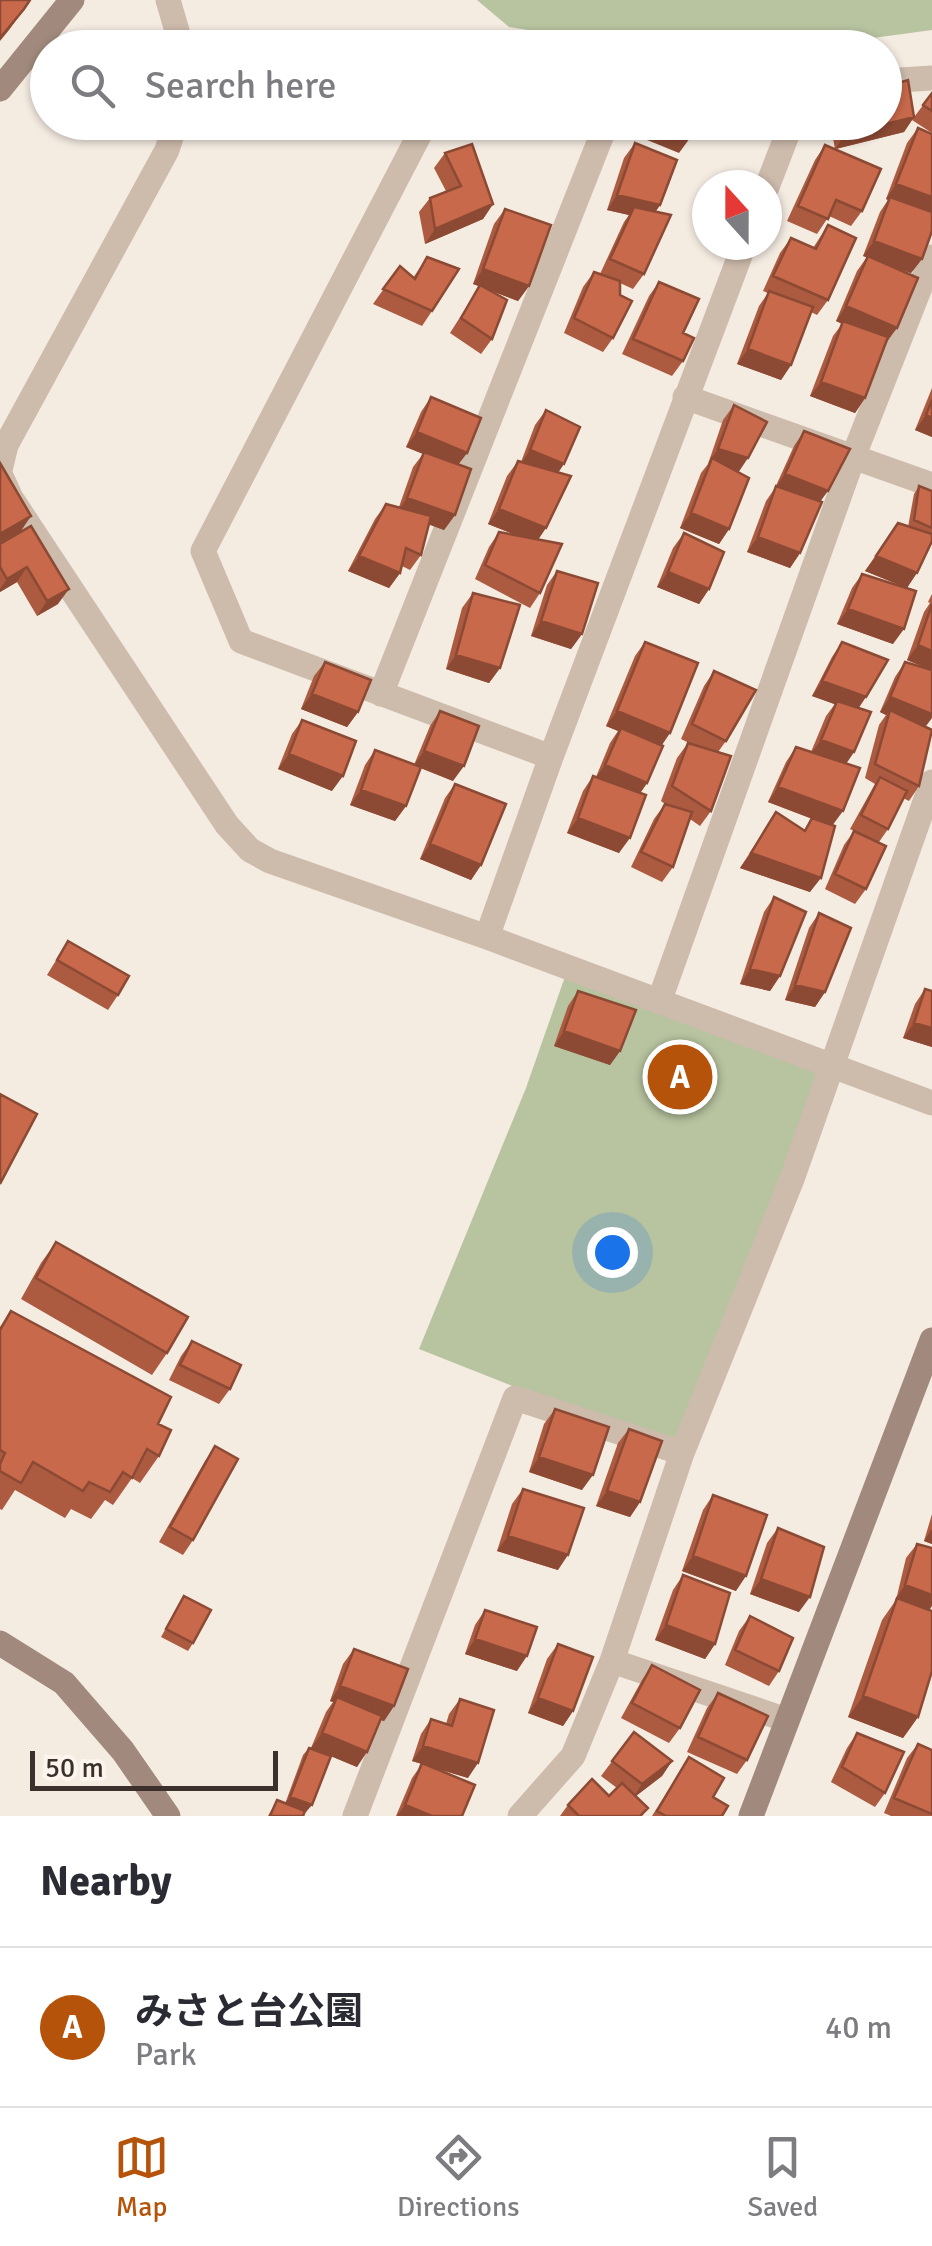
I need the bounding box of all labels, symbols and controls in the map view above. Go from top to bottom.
search box [30,30,902,140]
icon: search [65,58,120,113]
text: Search here [145,62,337,109]
north arrow [692,170,782,260]
pin: A [648,1040,712,1114]
your location [587,1227,638,1278]
scale bar [30,1746,278,1790]
text: 50 m [45,1751,104,1785]
text: Nearby [40,1856,172,1907]
text: みさと台公園 [135,1988,363,2035]
text: A [62,2008,83,2047]
text: 40 m [825,2008,892,2047]
text: Park [135,2035,197,2074]
tab: Map [114,2130,169,2224]
tab: Directions [397,2130,519,2224]
tab: Saved [747,2130,818,2224]

